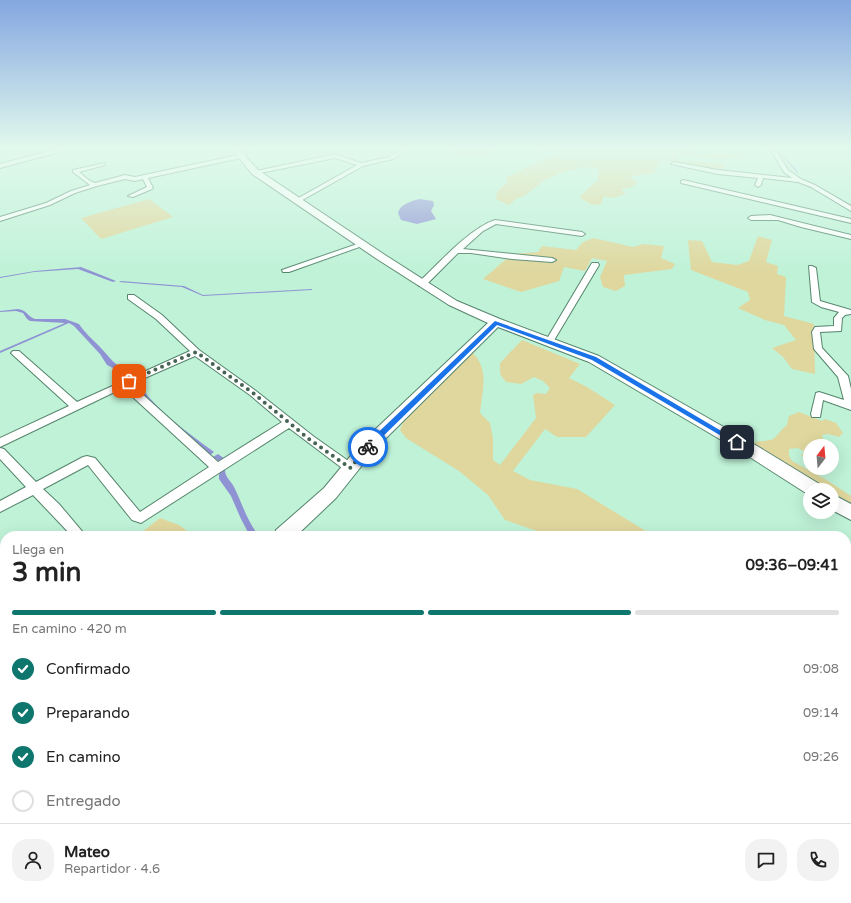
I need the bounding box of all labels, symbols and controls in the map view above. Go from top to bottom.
pin [112,364,146,398]
icon: bag [118,370,140,392]
pin [720,425,754,459]
courier [348,427,388,467]
icon: home [726,431,748,453]
icon: bike [357,436,379,458]
north arrow [803,439,839,475]
map controls [803,439,839,519]
button: layers [803,483,839,519]
text: Llega en [12,542,64,558]
text: 09:36–09:41 [746,556,839,574]
text: 3 min [12,557,81,588]
text: En camino · 420 m [12,621,127,637]
icon: check [12,658,34,680]
text: Confirmado [46,660,130,678]
text: 09:08 [803,661,839,677]
icon: check [12,702,34,724]
text: Preparando [46,704,130,722]
text: 09:14 [803,705,839,721]
icon: check [12,746,34,768]
text: En camino [46,748,121,766]
text: 09:26 [803,749,839,765]
text: Entregado [46,792,121,810]
button: person [12,839,54,881]
button: chat [745,839,787,881]
button: phone [797,839,839,881]
text: Mateo [64,843,110,861]
text: Repartidor · 4.6 [64,861,160,877]

